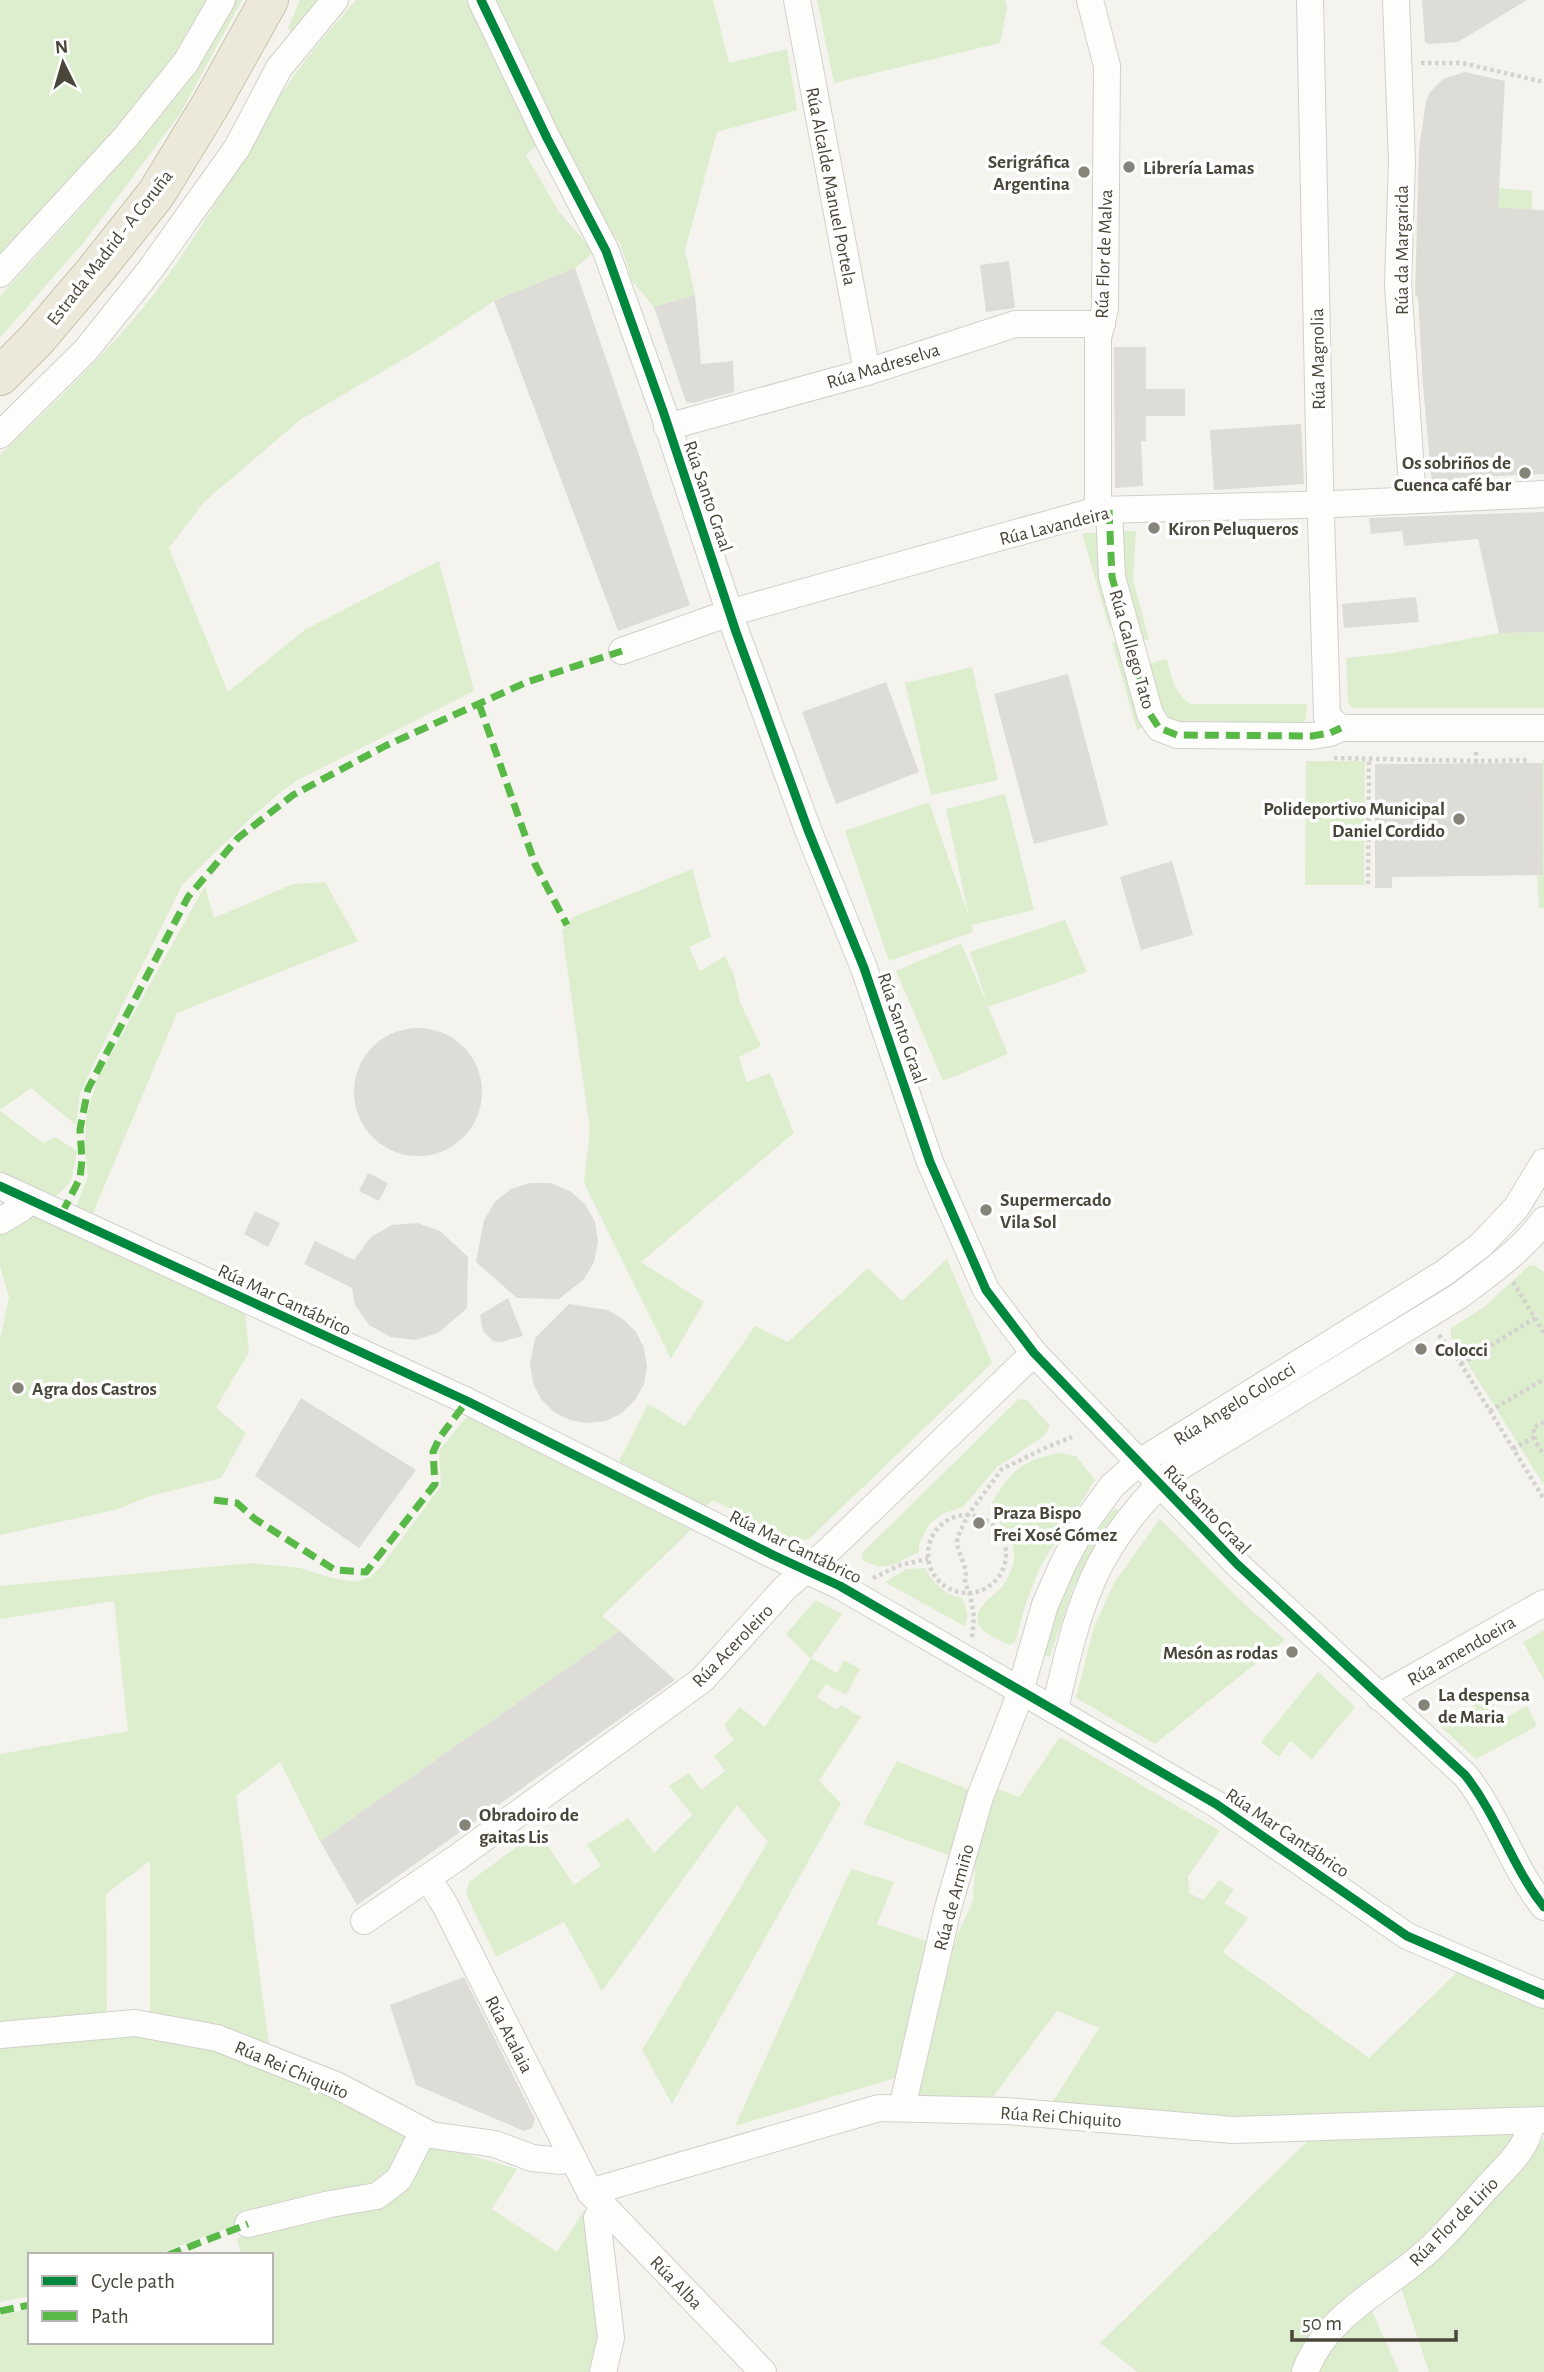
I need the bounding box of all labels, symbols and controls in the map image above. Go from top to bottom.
north arrow [28,28,98,98]
text: N [54,38,69,58]
street label: Rúa Alcalde Manuel Portela [802,86,859,287]
place label: Serigráfica Argentina [988,153,1070,194]
marker: Librería Lamas [1121,159,1137,175]
place label: Librería Lamas [1143,159,1254,178]
marker: Serigráfica Argentina [1076,164,1092,180]
street label: Estrada Madrid - A Coruña [44,166,177,329]
street label: Rúa da Margarida [1393,185,1412,315]
street label: Rúa Flor de Malva [1093,189,1116,319]
street label: Rúa Magnolia [1308,308,1329,410]
street label: Rúa Madreselva [825,340,942,393]
street label: Rúa Santo Graal [680,438,735,555]
place label: Os sobriños de Cuenca café bar [1394,454,1511,495]
marker: Os sobriños de Cuenca café bar [1517,465,1533,481]
street label: Rúa Lavandeira [998,504,1111,549]
marker: Kiron Peluqueros [1146,520,1162,536]
place label: Kiron Peluqueros [1168,520,1299,539]
street label: Rúa Gallego Tato [1105,587,1158,711]
place label: Polideportivo Municipal Daniel Cordido [1263,800,1445,841]
marker: Polideportivo Municipal Daniel Cordido [1451,811,1467,827]
street label: Rúa Santo Graal [874,970,929,1087]
place label: Supermercado Vila Sol [1000,1191,1111,1232]
marker: Supermercado Vila Sol [978,1202,994,1218]
street label: Rúa Mar Cantábrico [215,1261,354,1340]
marker: Colocci [1413,1341,1429,1357]
place label: Colocci [1435,1341,1488,1360]
street label: Rúa Angelo Colocci [1171,1359,1299,1449]
marker: Agra dos Castros [10,1380,26,1396]
place label: Agra dos Castros [32,1380,157,1399]
street label: Rúa Santo Graal [1160,1462,1254,1558]
place label: Praza Bispo Frei Xosé Gómez [993,1504,1117,1545]
street label: Rúa Mar Cantábrico [726,1507,864,1588]
marker: Praza Bispo Frei Xosé Gómez [971,1515,987,1531]
street label: Rúa Aceroleiro [689,1601,777,1691]
street label: Rúa amendoeira [1404,1613,1519,1690]
place label: Mesón as rodas [1163,1644,1278,1663]
marker: Mesón as rodas [1284,1644,1300,1660]
place label: La despensa de Maria [1438,1686,1530,1727]
marker: La despensa de Maria [1416,1697,1432,1713]
street label: Rúa Mar Cantábrico [1222,1785,1352,1882]
place label: Obradoiro de gaitas Lis [479,1806,579,1847]
marker: Obradoiro de gaitas Lis [457,1817,473,1833]
street label: Rúa de Armiño [931,1842,978,1953]
street label: Rúa Atalaia [481,1993,536,2077]
street label: Rúa Rei Chiquito [232,2038,351,2103]
street label: Rúa Rei Chiquito [1000,2104,1122,2131]
street label: Rúa Flor de Lirio [1406,2174,1502,2270]
legend [28,2253,273,2344]
street label: Rúa Alba [646,2253,706,2314]
text: Cycle path [91,2271,175,2292]
scale bar [1292,2298,1456,2342]
text: Path [91,2306,129,2327]
text: 50 m [1302,2313,1342,2334]

